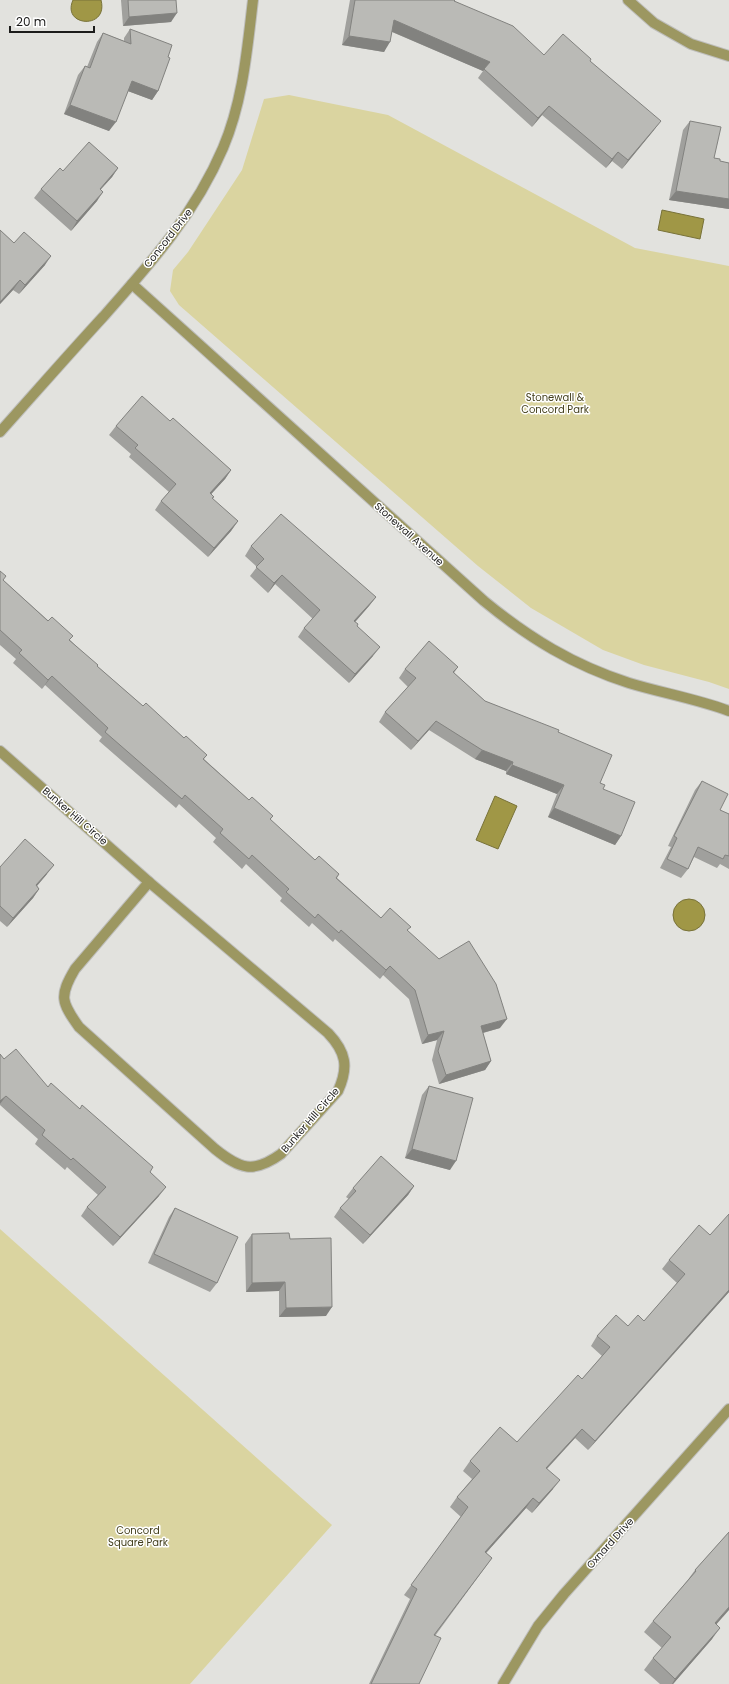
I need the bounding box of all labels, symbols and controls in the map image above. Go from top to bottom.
scale bar [10,8,94,34]
text: 20 m [16,13,46,30]
street label: Concord Drive [140,205,196,271]
park label: Stonewall & Concord Park [521,390,590,417]
street label: Stonewall Avenue [371,499,447,569]
street label: Bunker Hill Circle [39,783,111,849]
street label: Bunker Hill Circle [277,1084,343,1156]
street label: Oxnard Drive [583,1514,637,1572]
park label: Concord Square Park [108,1523,169,1550]

